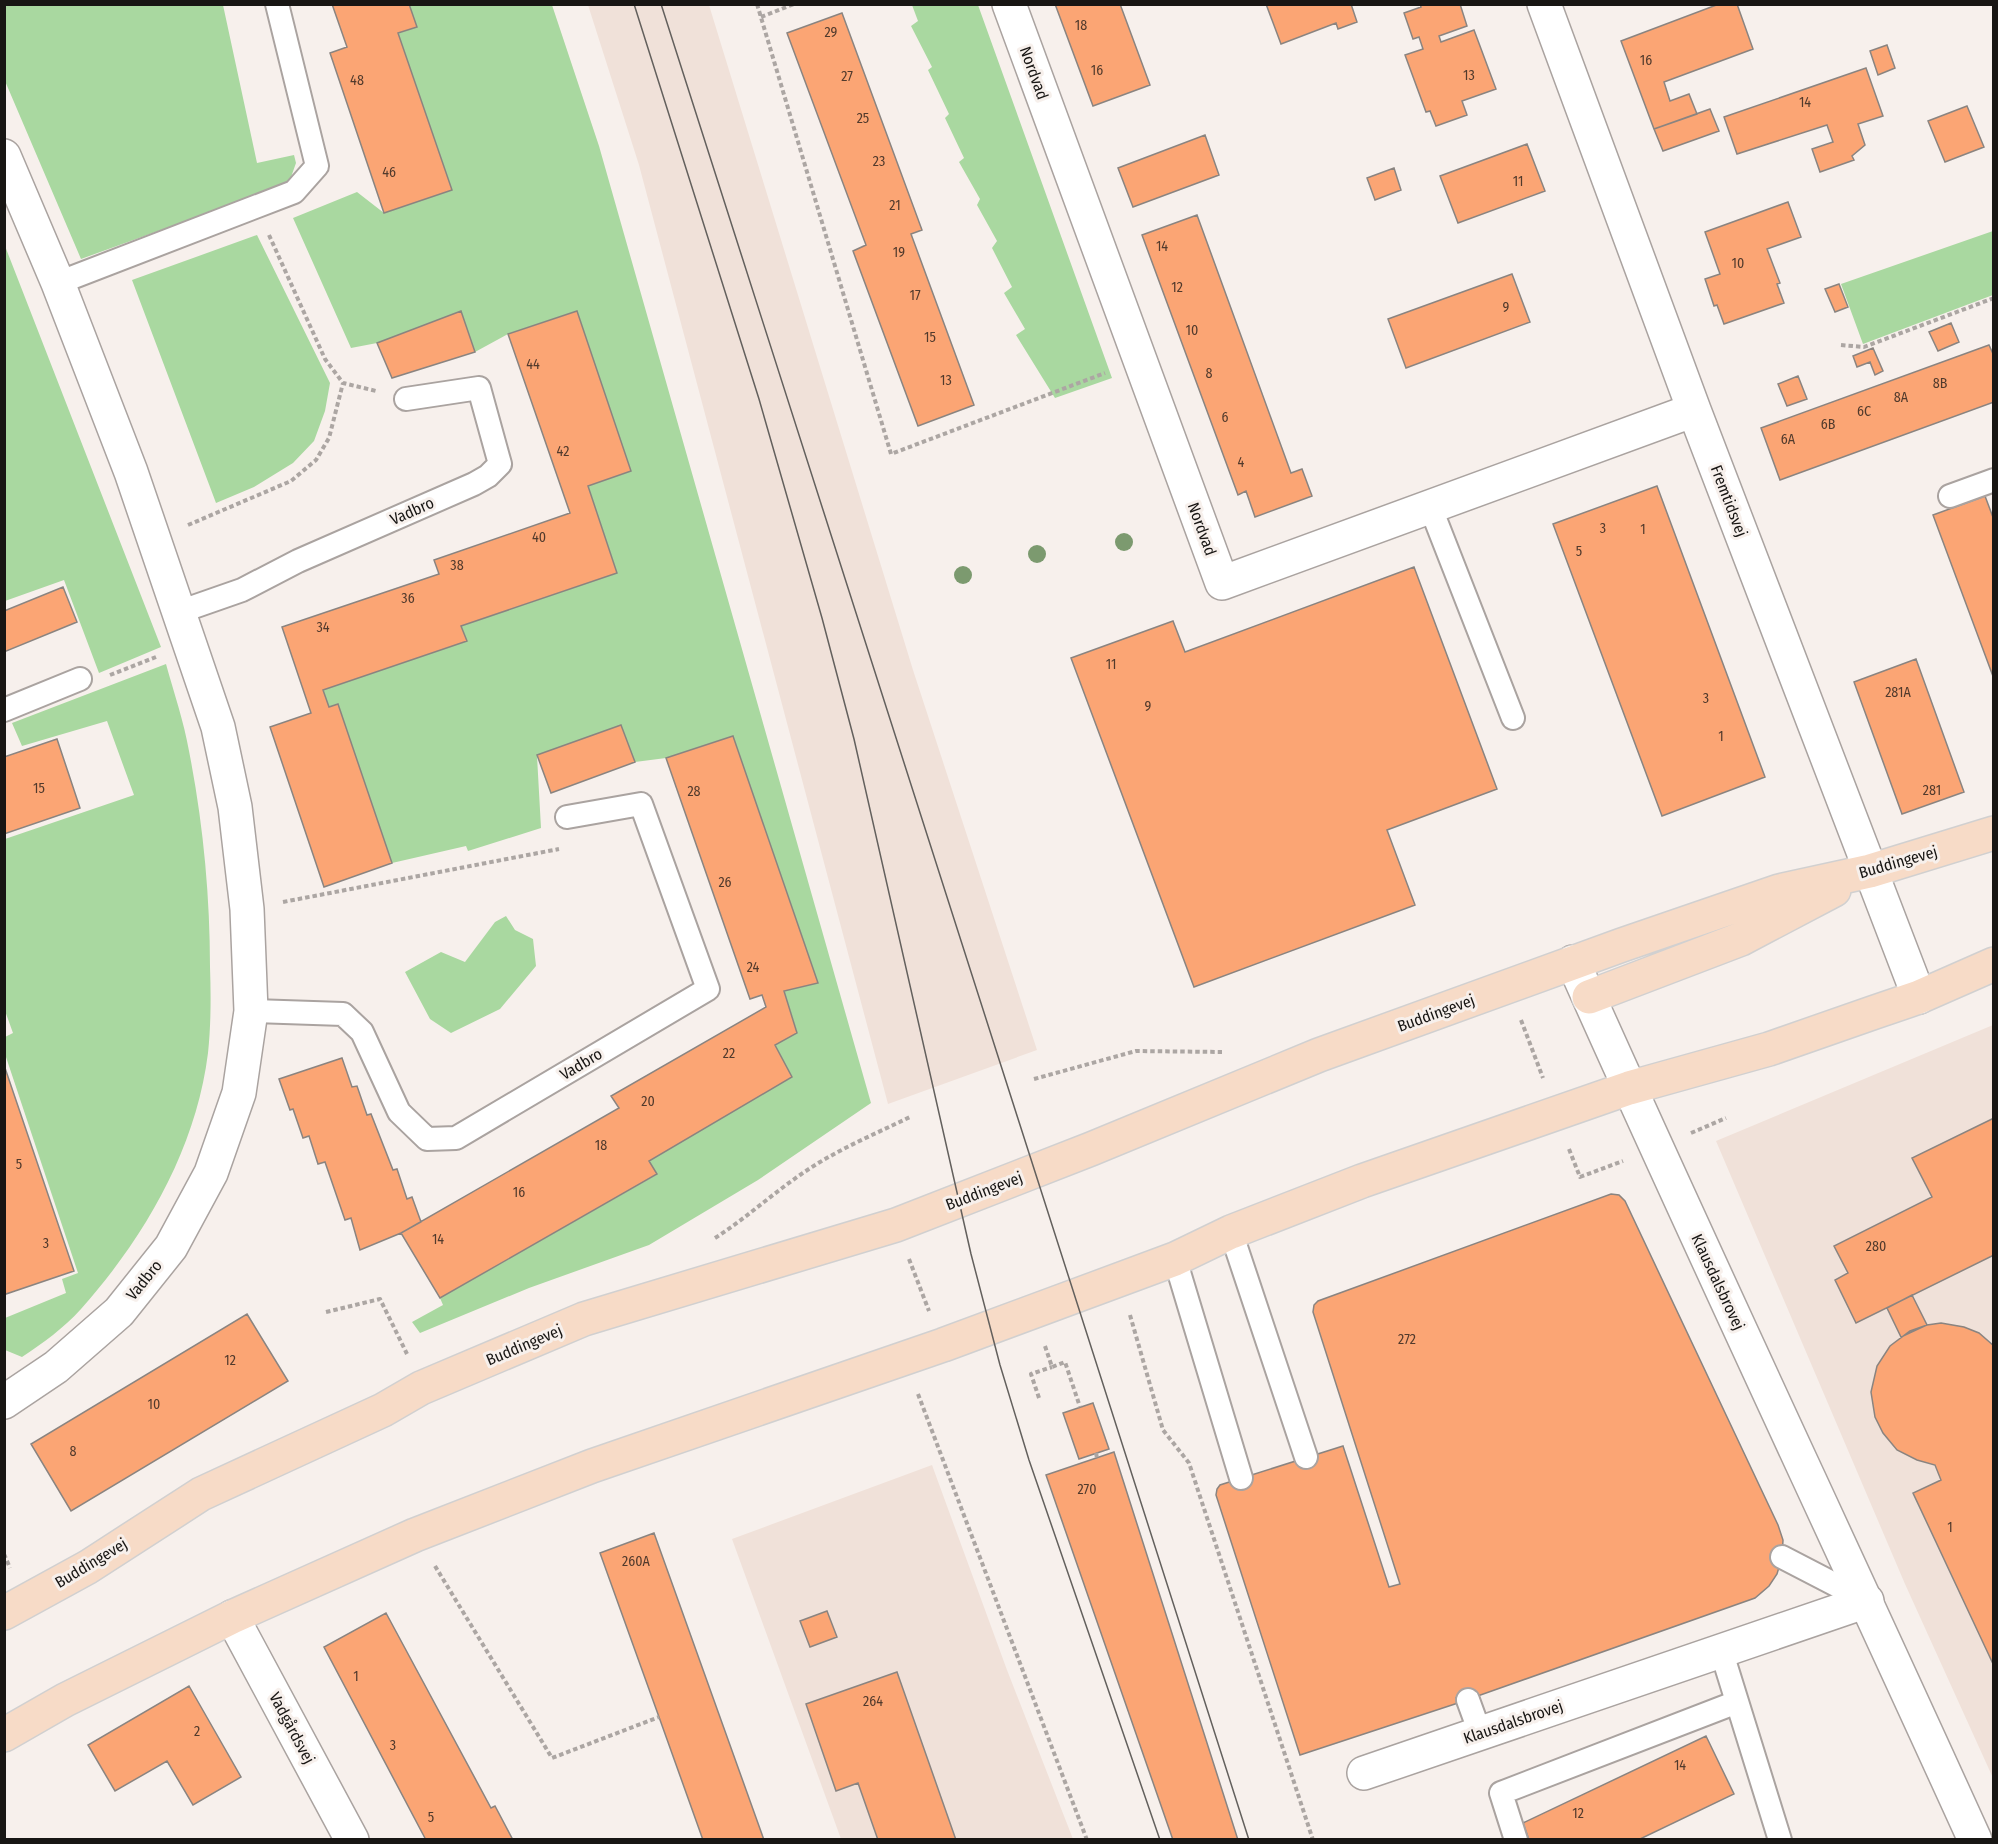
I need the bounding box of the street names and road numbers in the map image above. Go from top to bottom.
street label: Nordvad [1016,44,1052,102]
street label: Fremtidsvej [1707,462,1751,540]
street label: Vadbro [387,493,437,529]
street label: Nordvad [1184,500,1220,558]
street label: Buddingevej [1857,842,1939,882]
street label: Buddingevej [1395,990,1477,1036]
street label: Vadbro [556,1044,606,1084]
street label: Buddingevej [943,1168,1025,1214]
street label: Klausdalsbrovej [1687,1231,1749,1333]
street label: Vadbro [122,1256,166,1304]
street label: Buddingevej [483,1320,565,1370]
street label: Buddingevej [51,1534,131,1592]
street label: Vadgårdsvej [265,1689,319,1767]
street label: Klausdalsbrovej [1461,1696,1565,1748]

